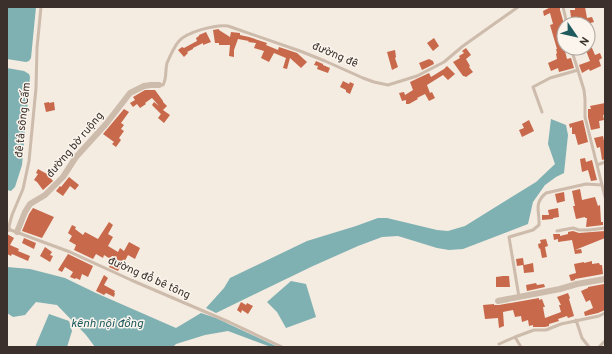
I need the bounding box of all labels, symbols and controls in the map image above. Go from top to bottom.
north arrow [556,16,596,56]
text: N [575,34,591,48]
street label: đường đê [310,39,360,71]
street label: đê tả sông Cấm [12,82,34,158]
street label: đường bờ ruộng [43,109,107,181]
street label: đường đổ bê tông [106,253,193,302]
water label: kênh nội đồng [71,316,144,332]

